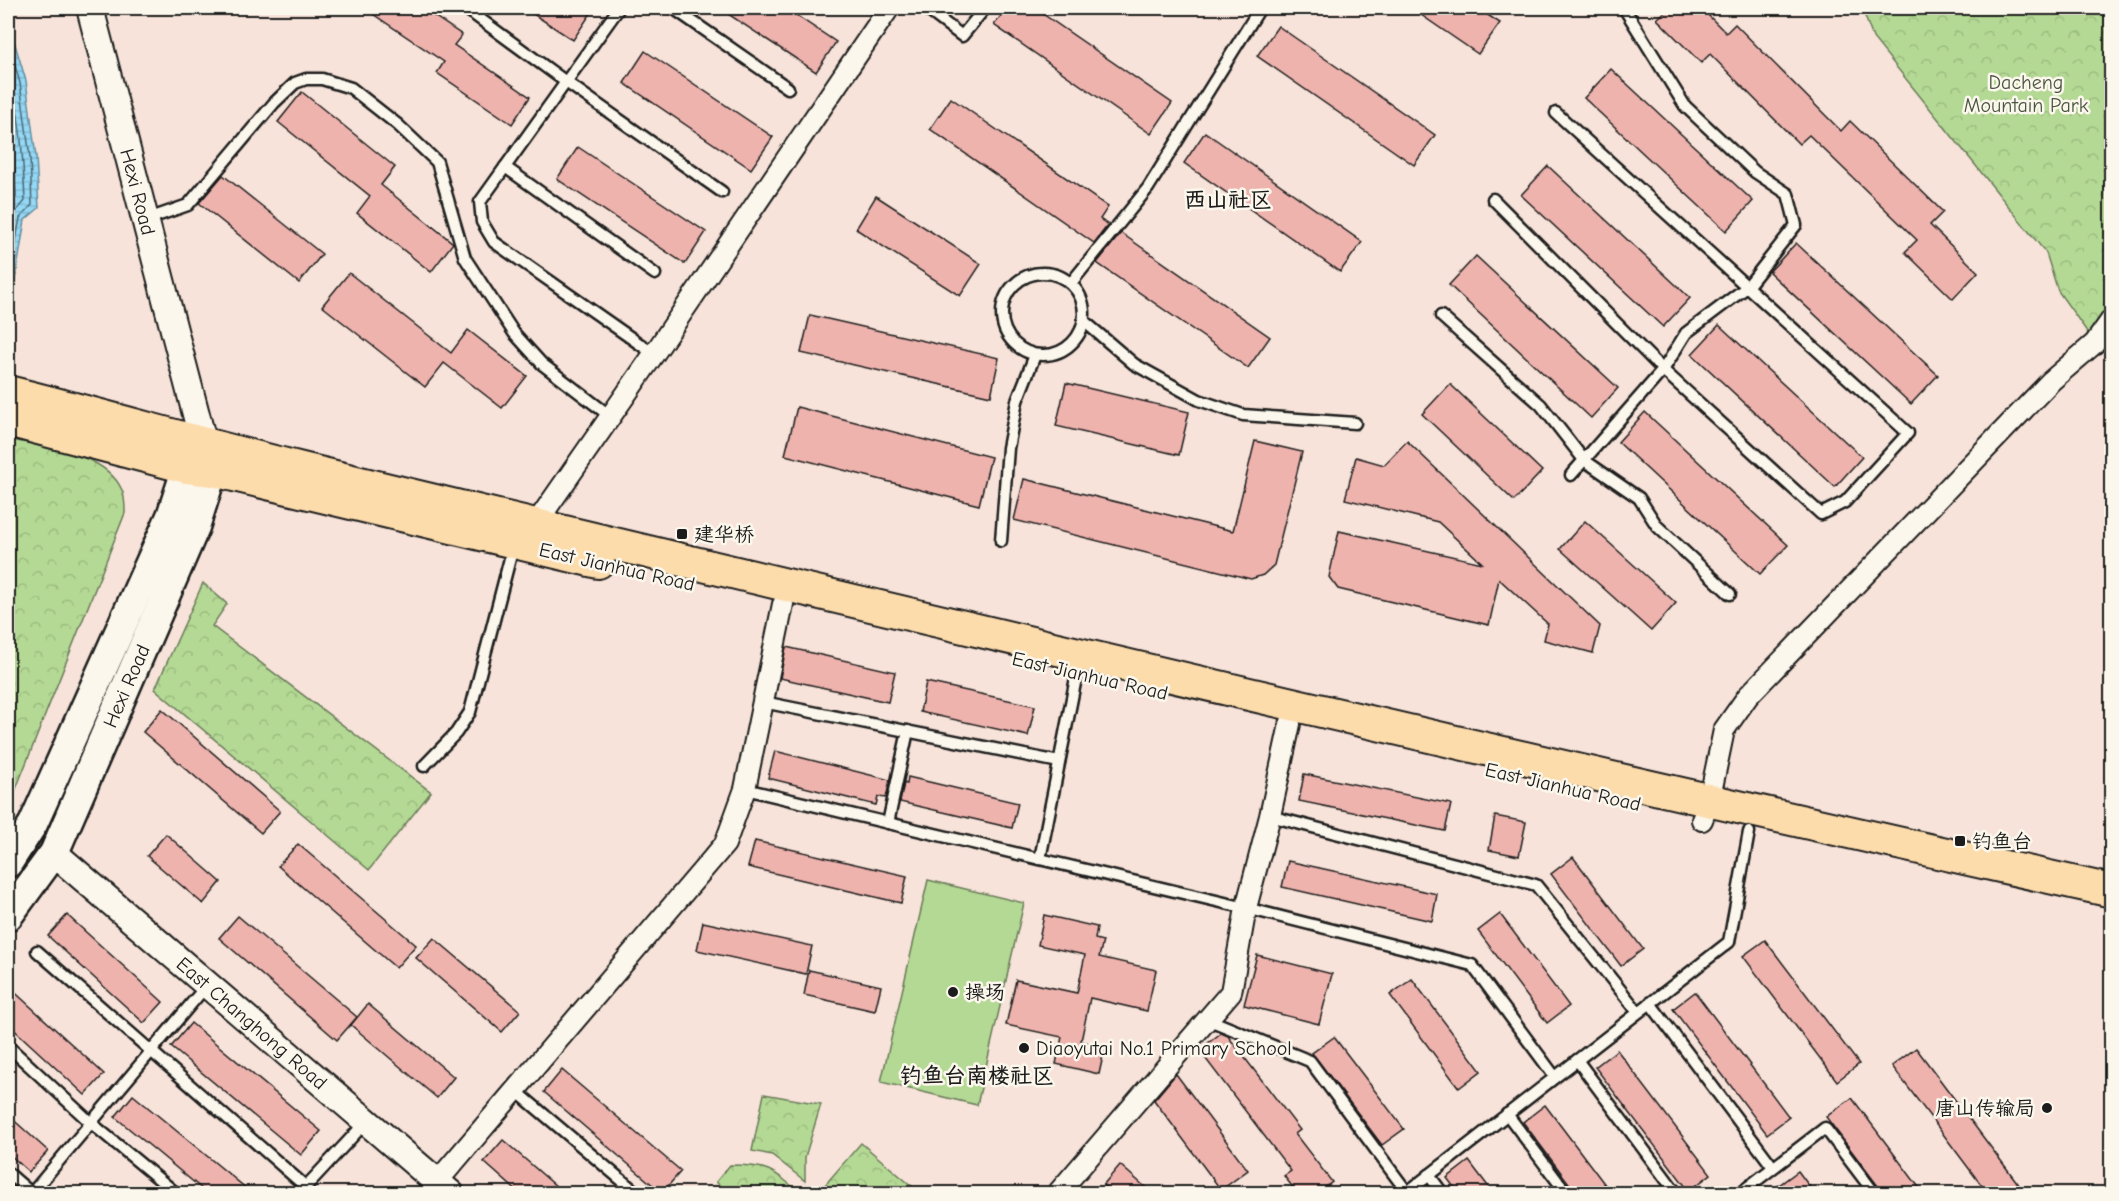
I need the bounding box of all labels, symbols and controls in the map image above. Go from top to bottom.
park label: Dacheng Mountain Park [1964,71,2089,117]
street label: Hexi Road [116,146,160,238]
district label: 西山社区 [1184,187,1272,213]
place label: 建华桥 [694,523,754,546]
marker: 建华桥 [675,527,689,541]
street label: East Jianhua Road [537,538,697,596]
street label: Hexi Road [98,641,154,731]
street label: East Jianhua Road [1010,647,1170,705]
street label: East Jianhua Road [1483,758,1643,816]
place label: 钓鱼台 [1972,830,2032,853]
marker: 钓鱼台 [1953,834,1967,848]
street label: East Changhong Road [172,952,332,1094]
place label: 操场 [965,981,1005,1004]
marker: 操场 [946,985,960,999]
place label: Diaoyutai No.1 Primary School [1036,1037,1292,1060]
marker: Diaoyutai No.1 Primary School [1017,1041,1031,1055]
district label: 钓鱼台南楼社区 [900,1063,1054,1089]
place label: 唐山传输局 [1935,1097,2035,1120]
marker: 唐山传输局 [2040,1101,2054,1115]

